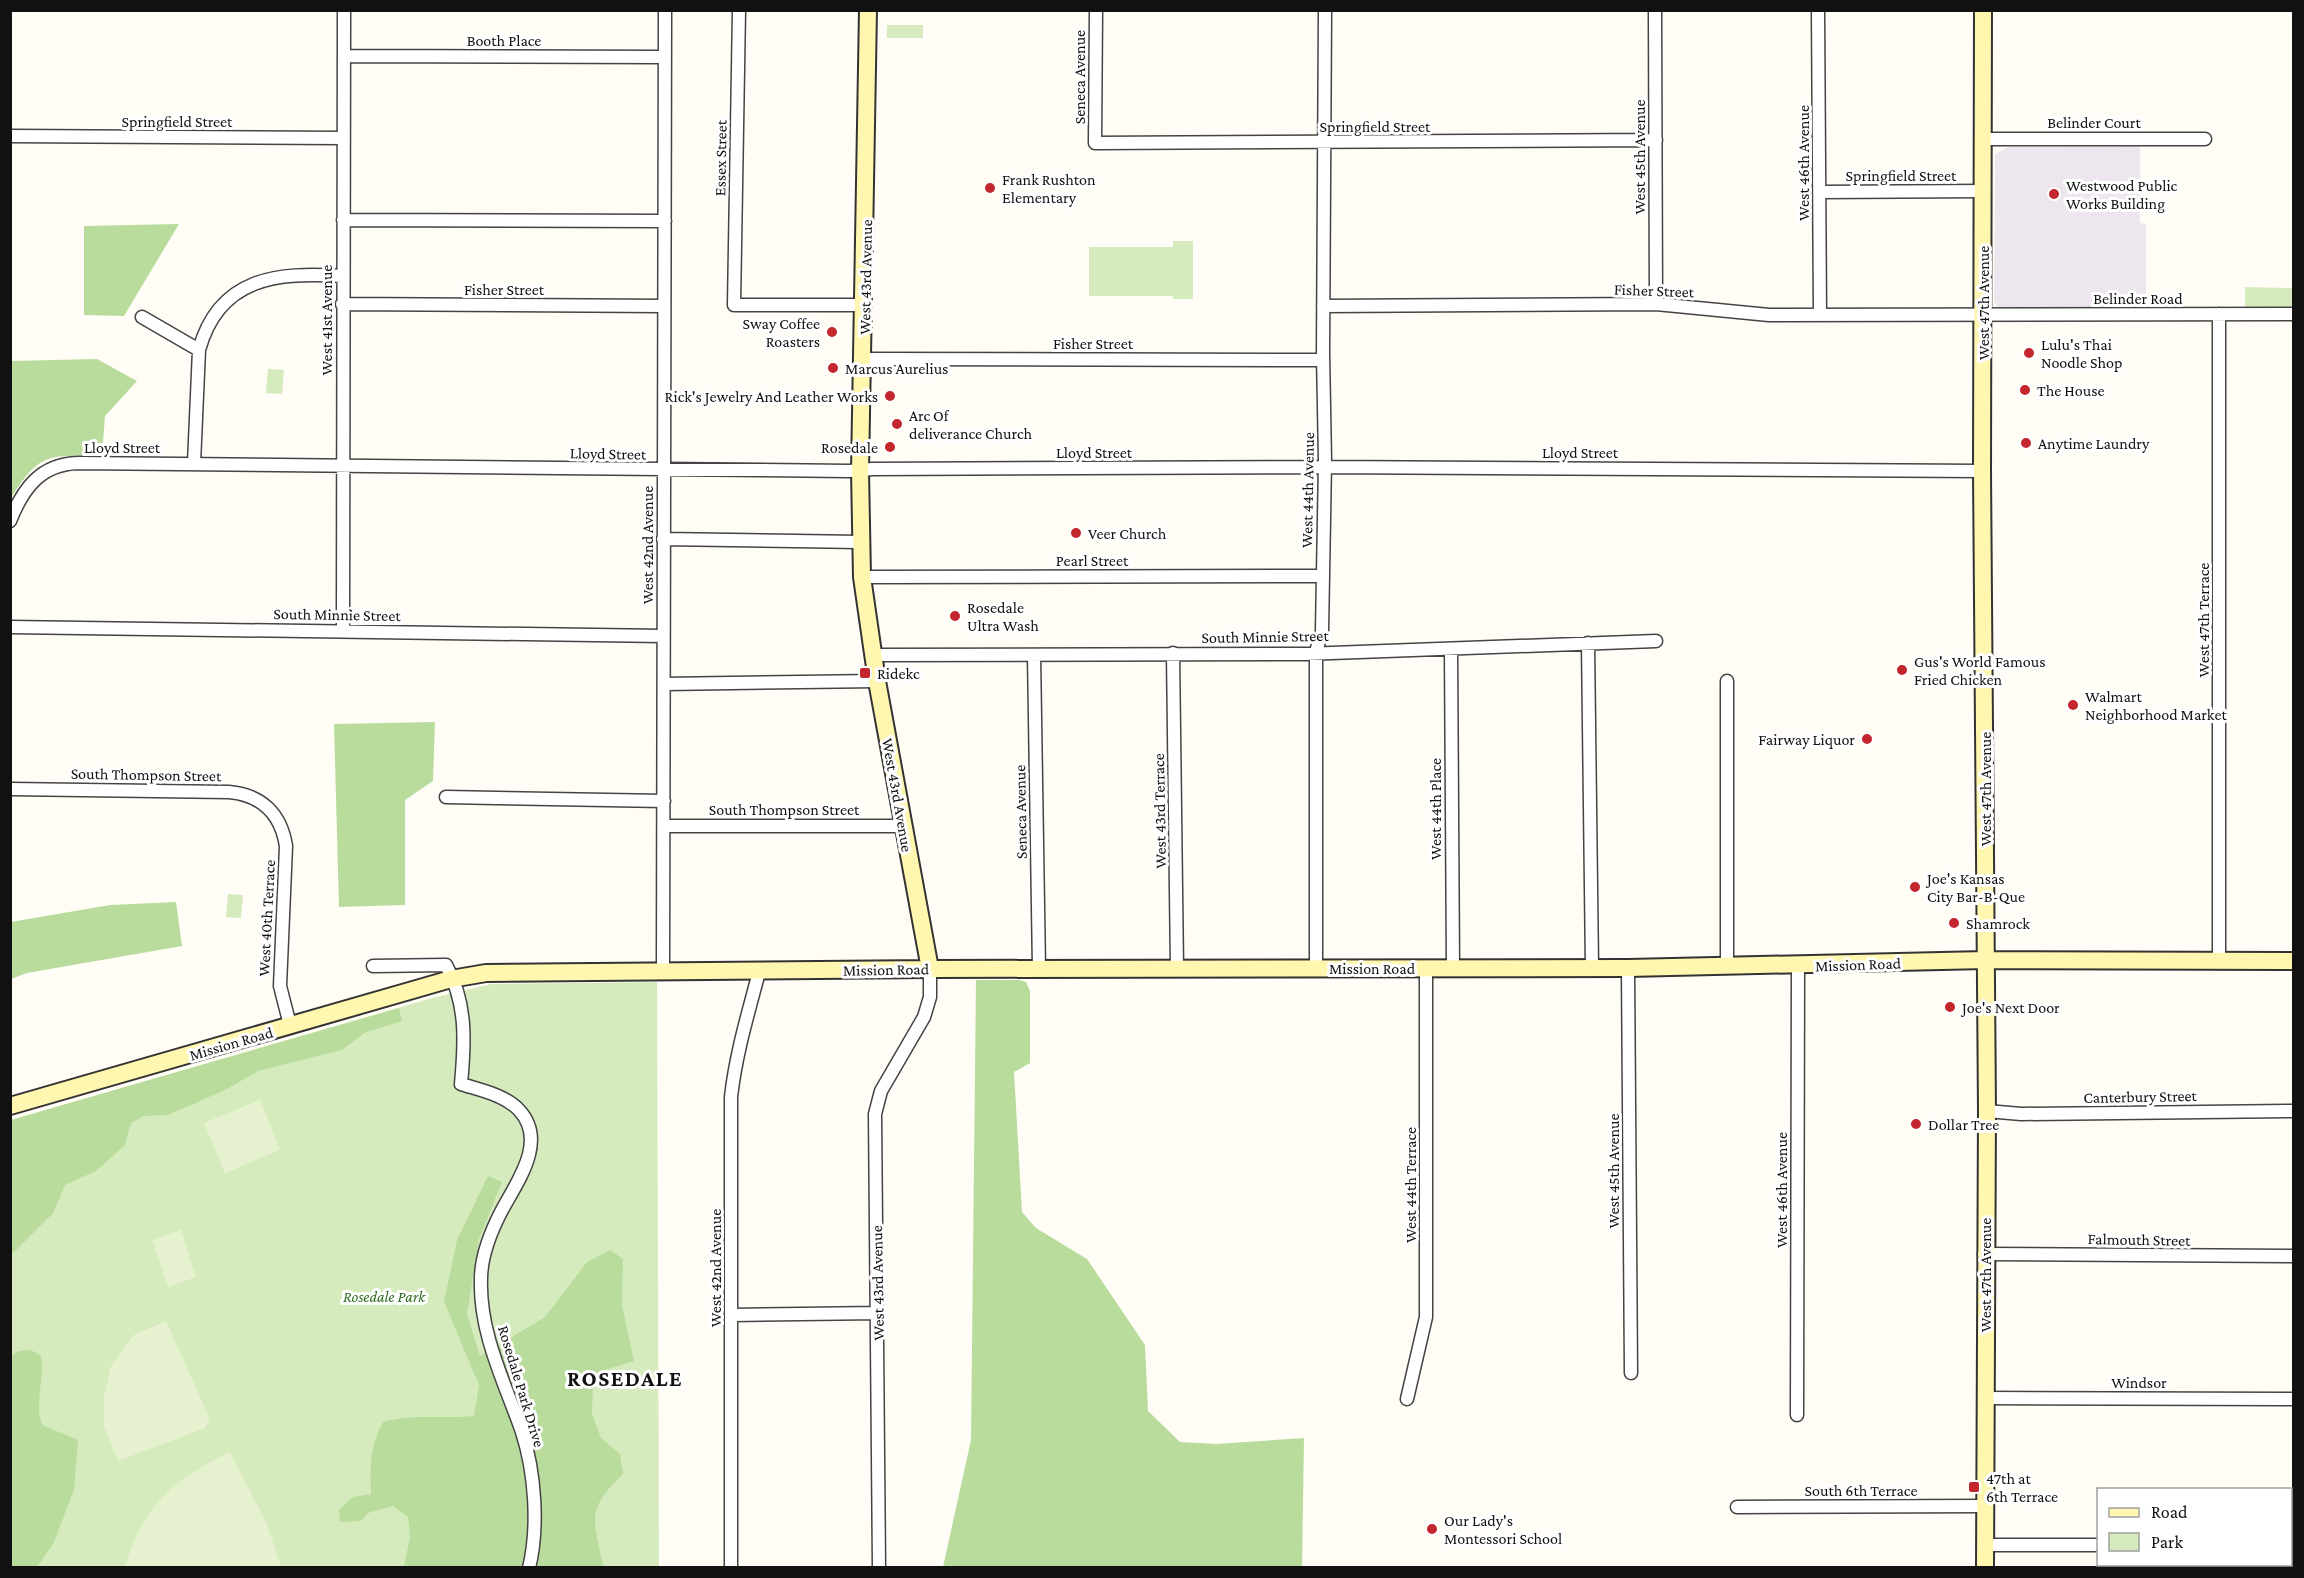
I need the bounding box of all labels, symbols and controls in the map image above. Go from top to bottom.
street label: Seneca Avenue [1071,30,1088,124]
street label: Booth Place [467,32,541,49]
street label: West 45th Avenue [1631,99,1648,215]
street label: West 46th Avenue [1795,105,1812,221]
street label: Springfield Street [122,113,233,131]
street label: Belinder Court [2047,114,2142,131]
street label: Springfield Street [1320,118,1431,136]
street label: Essex Street [711,119,730,196]
street label: Springfield Street [1846,167,1957,185]
place label: Frank Rushton Elementary [1002,171,1096,207]
place label: Westwood Public Works Building [2066,177,2178,213]
marker: Frank Rushton Elementary [983,181,997,195]
marker: Westwood Public Works Building [2047,187,2061,201]
street label: West 43rd Avenue [856,219,875,335]
street label: West 47th Avenue [1975,246,1992,360]
street label: West 41st Avenue [318,265,335,375]
street label: Fisher Street [464,281,545,298]
street label: Fisher Street [1614,281,1695,300]
street label: Belinder Road [2093,290,2183,307]
place label: Sway Coffee Roasters [743,315,820,350]
marker: Sway Coffee Roasters [825,325,839,339]
street label: Fisher Street [1053,335,1134,352]
place label: Lulu's Thai Noodle Shop [2041,336,2122,372]
marker: Lulu's Thai Noodle Shop [2022,346,2036,360]
place label: Marcus Aurelius [845,360,948,377]
marker: Marcus Aurelius [826,361,840,375]
place label: The House [2037,382,2105,399]
marker: The House [2018,383,2032,397]
place label: Rick's Jewelry And Leather Works [665,388,878,406]
marker: Rick's Jewelry And Leather Works [883,389,897,403]
place label: Arc Of deliverance Church [909,407,1033,442]
marker: Arc Of deliverance Church [890,417,904,431]
street label: West 44th Avenue [1298,432,1317,548]
place label: Anytime Laundry [2038,435,2150,453]
marker: Anytime Laundry [2019,436,2033,450]
street label: Lloyd Street [84,439,161,457]
place label: Rosedale [821,439,878,456]
marker: Rosedale [883,440,897,454]
street label: Lloyd Street [570,444,647,464]
street label: Lloyd Street [1056,444,1133,462]
street label: Lloyd Street [1542,444,1619,462]
street label: West 42nd Avenue [639,486,656,604]
place label: Veer Church [1088,525,1167,542]
marker: Veer Church [1069,526,1083,540]
street label: Pearl Street [1056,552,1129,569]
street label: West 47th Terrace [2195,563,2212,677]
place label: Rosedale Ultra Wash [967,599,1039,634]
street label: South Minnie Street [273,605,401,624]
marker: Rosedale Ultra Wash [948,609,962,623]
street label: South Minnie Street [1201,627,1329,646]
place label: Gus's World Famous Fried Chicken [1914,653,2045,688]
marker: Gus's World Famous Fried Chicken [1895,663,1909,677]
place label: Ridekc [877,665,920,682]
marker: Ridekc [858,666,872,680]
place label: Walmart Neighborhood Market [2085,688,2227,724]
marker: Walmart Neighborhood Market [2066,698,2080,712]
place label: Fairway Liquor [1758,731,1855,749]
marker: Fairway Liquor [1860,732,1874,746]
street label: West 47th Avenue [1977,732,1994,846]
street label: West 43rd Avenue [879,737,916,853]
street label: West 43rd Terrace [1150,753,1169,869]
street label: West 44th Place [1427,758,1444,860]
street label: South Thompson Street [71,765,222,785]
street label: Seneca Avenue [1011,765,1030,859]
street label: South Thompson Street [709,801,860,819]
street label: West 40th Terrace [255,859,278,977]
place label: Joe's Kansas City Bar-B-Que [1925,870,2025,906]
marker: Joe's Kansas City Bar-B-Que [1908,880,1922,894]
place label: Shamrock [1966,915,2030,932]
marker: Shamrock [1947,916,1961,930]
street label: Mission Road [1815,954,1902,974]
street label: Mission Road [843,960,930,979]
street label: Mission Road [1329,960,1416,977]
place label: Joe's Next Door [1960,999,2060,1017]
marker: Joe's Next Door [1943,1000,1957,1014]
street label: Mission Road [187,1023,275,1064]
street label: Canterbury Street [2083,1087,2198,1107]
street label: West 45th Avenue [1605,1113,1622,1229]
place label: Dollar Tree [1928,1116,1999,1133]
marker: Dollar Tree [1909,1117,1923,1131]
street label: West 44th Terrace [1402,1127,1419,1243]
street label: West 46th Avenue [1773,1132,1790,1248]
street label: West 42nd Avenue [707,1209,724,1327]
street label: West 47th Avenue [1977,1218,1994,1332]
street label: West 43rd Avenue [868,1225,887,1341]
street label: Falmouth Street [2087,1230,2191,1249]
park label: Rosedale Park [343,1288,426,1305]
street label: Rosedale Park Drive [495,1323,548,1449]
district label: ROSEDALE [567,1366,683,1391]
street label: Windsor [2111,1374,2167,1391]
place label: 47th at 6th Terrace [1986,1470,2058,1505]
marker: 47th at 6th Terrace [1967,1480,1981,1494]
street label: South 6th Terrace [1805,1482,1917,1499]
legend [2097,1488,2292,1566]
text: Road [2151,1502,2188,1522]
place label: Our Lady's Montessori School [1444,1512,1562,1547]
marker: Our Lady's Montessori School [1425,1522,1439,1536]
text: Park [2151,1532,2183,1552]

